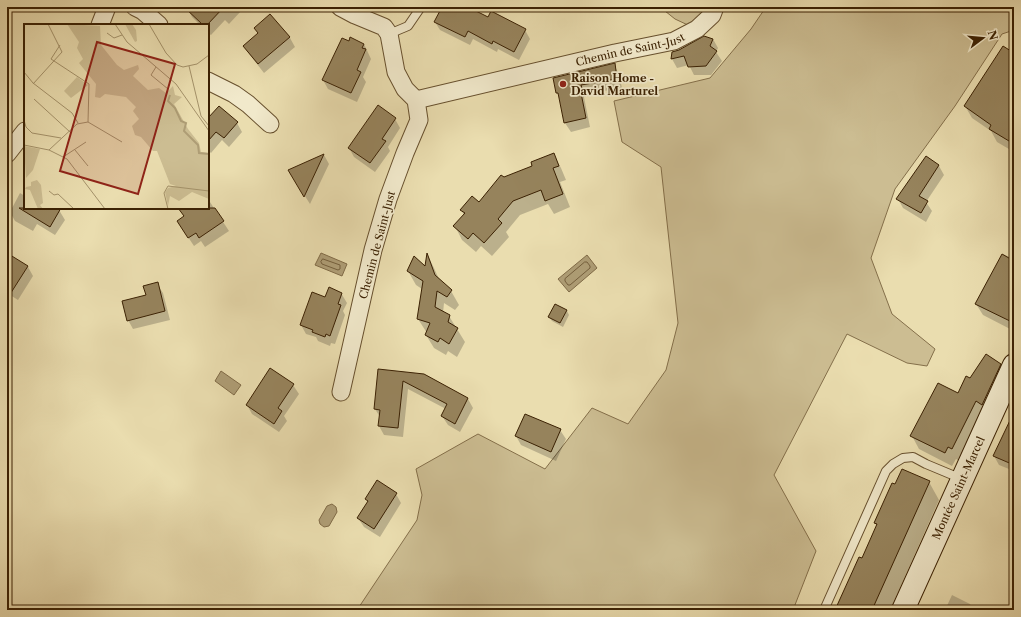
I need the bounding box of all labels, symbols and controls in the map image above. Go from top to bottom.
north arrow [963,18,1003,58]
inset map [24,24,209,209]
text: N [985,29,1001,42]
street label: Chemin de Saint-Just [574,30,687,69]
place label: Raison Home - David Marturel [571,71,658,98]
marker: Raison Home - David Marturel [558,79,568,89]
street label: Chemin de Saint-Just [356,189,398,301]
street label: Montée Saint-Marcel [929,434,988,542]

